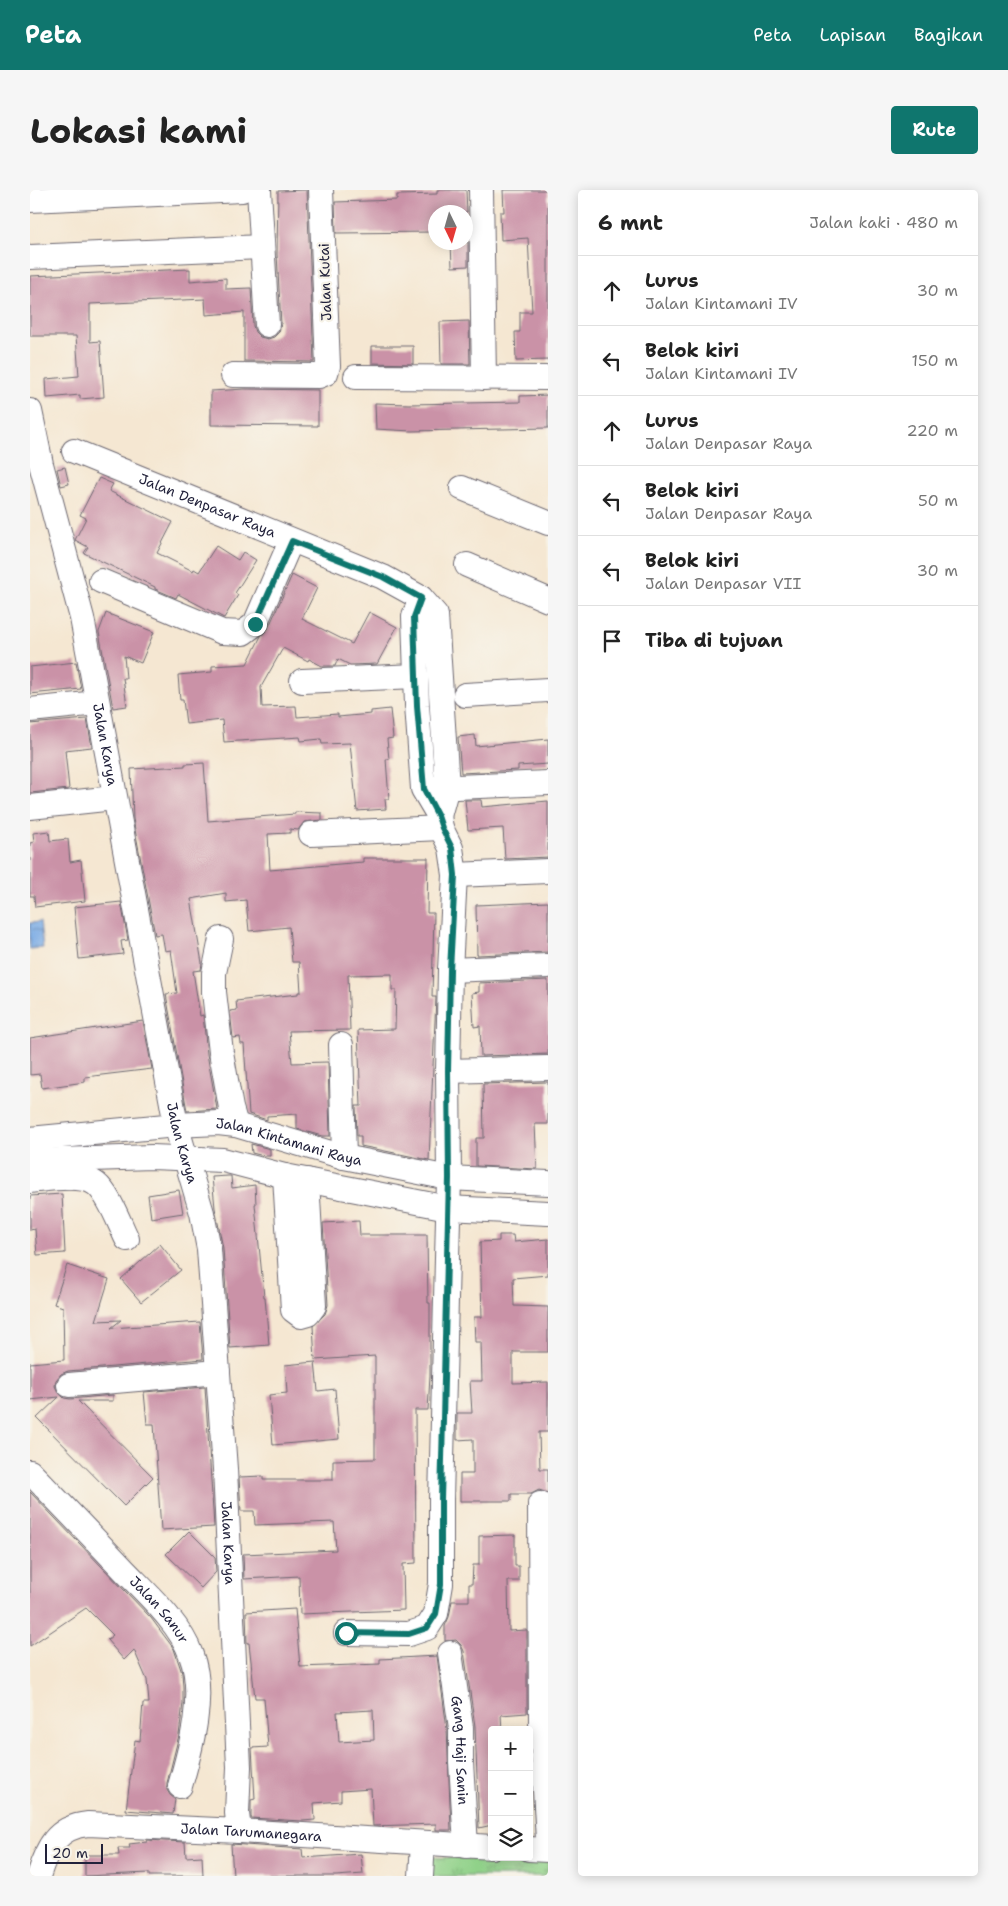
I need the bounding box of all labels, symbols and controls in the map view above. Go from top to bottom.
text: Peta [25,19,81,51]
text: Peta [753,23,792,47]
text: Lapisan [820,23,886,47]
text: Bagikan [914,23,983,47]
button: Rute [891,106,978,154]
text: Lokasi kami [30,107,247,154]
north arrow [428,205,473,250]
text: 6 mnt [598,209,663,237]
text: Jalan kaki · 480 m [809,212,958,233]
street label: Jalan Kutai [315,243,335,321]
text: Lurus [645,268,699,293]
icon: ahead [598,277,626,305]
text: 30 m [917,280,958,301]
text: Jalan Kintamani IV [645,293,798,314]
text: Belok kiri [645,338,739,363]
icon: left [598,347,626,375]
text: 150 m [911,350,958,371]
text: Jalan Kintamani IV [645,363,798,384]
text: Lurus [645,408,699,433]
icon: ahead [598,417,626,445]
text: 220 m [906,420,958,441]
text: Jalan Denpasar Raya [645,433,812,454]
street label: Jalan Denpasar Raya [136,469,279,541]
text: Belok kiri [645,478,739,503]
icon: left [598,487,626,515]
text: 50 m [918,490,958,511]
text: Jalan Denpasar Raya [645,503,812,524]
text: Belok kiri [645,548,739,573]
icon: left [598,557,626,585]
text: 30 m [917,560,958,581]
text: Jalan Denpasar VII [645,573,801,594]
route end [244,613,267,636]
icon: arrive [598,627,626,655]
text: Tiba di tujuan [645,628,783,653]
street label: Jalan Karya [89,702,122,787]
street label: Jalan Karya [163,1101,202,1186]
street label: Jalan Kintamani Raya [215,1114,364,1169]
street label: Jalan Karya [218,1501,239,1585]
street label: Jalan Sanur [126,1572,193,1646]
route start [335,1622,358,1645]
street label: Gang Haji Sanin [447,1695,473,1806]
map controls [488,1726,533,1861]
button: + [488,1726,533,1771]
button: − [488,1771,533,1816]
button: layers [488,1816,533,1861]
street label: Jalan Tarumanegara [180,1819,323,1845]
scale bar [45,1841,102,1864]
text: 20 m [52,1844,88,1862]

